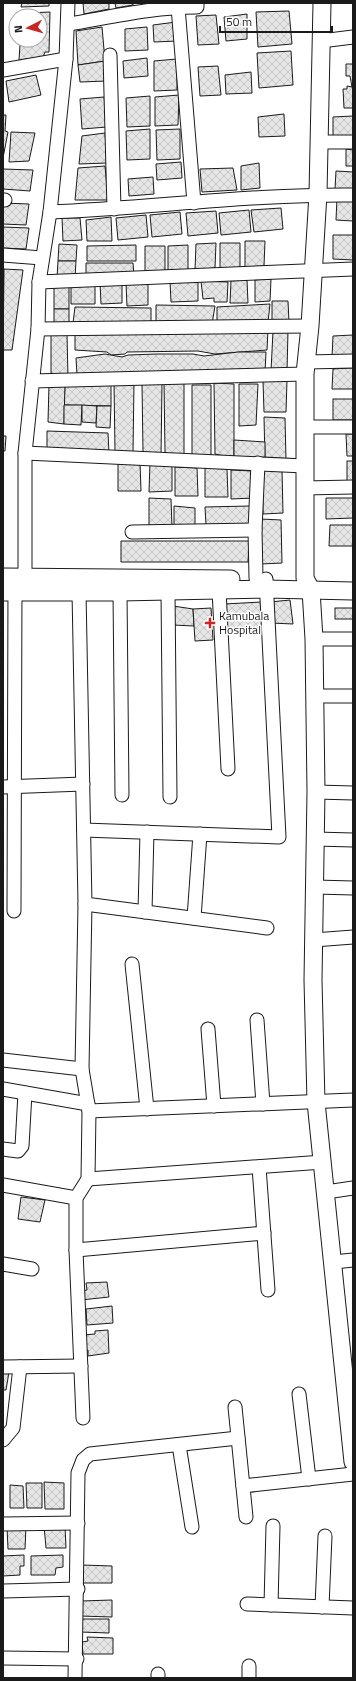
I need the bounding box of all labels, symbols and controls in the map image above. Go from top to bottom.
north arrow [8,8,48,48]
scale bar [220,8,332,34]
text: 50 m [226,12,252,31]
text: N [10,24,26,34]
place label: Kamubala Hospital [219,606,269,639]
marker: Kamubala Hospital [204,617,216,629]

